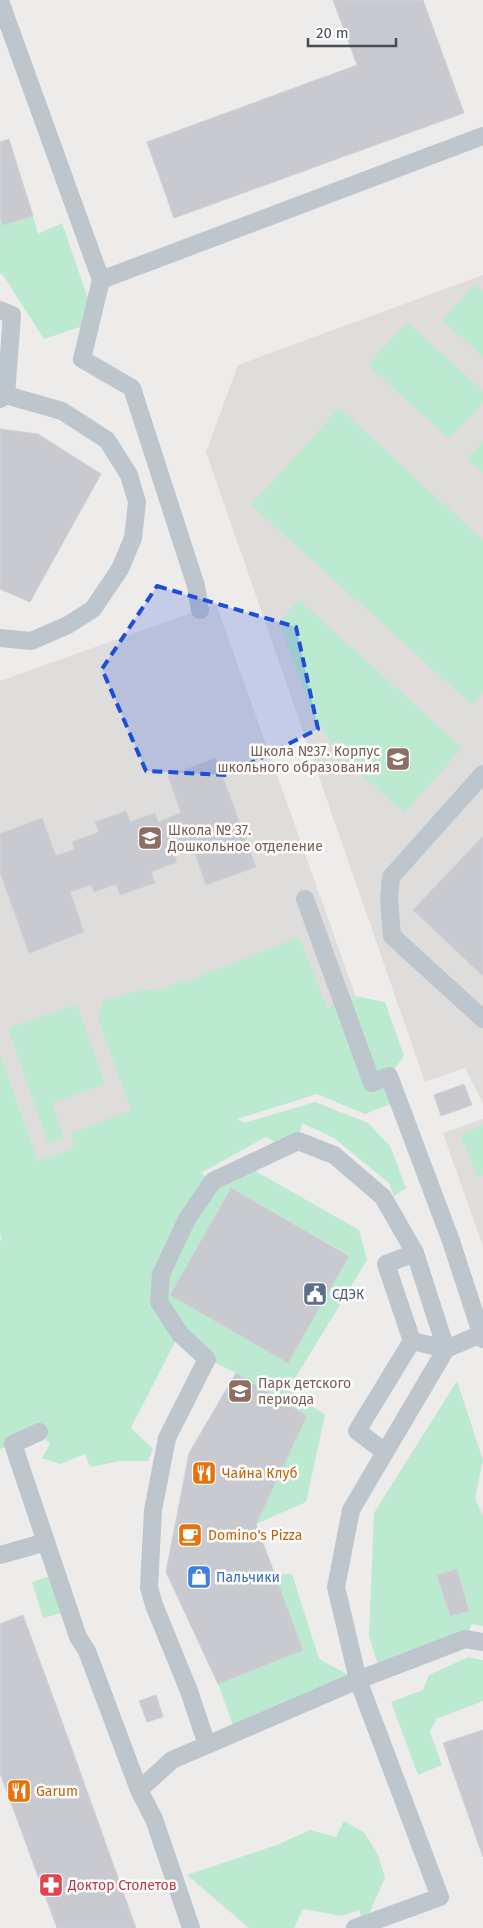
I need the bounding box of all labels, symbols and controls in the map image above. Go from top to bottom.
scale bar [308,15,396,47]
text: 20 m [316,24,349,42]
place label: Школа №37. Корпус школьного образования [217,743,380,776]
school or university icon: Школа №37. Корпус школьного образования [385,746,411,772]
place label: Школа № 37. Дошкольное отделение [167,822,323,855]
school or university icon: Школа № 37. Дошкольное отделение [137,825,163,851]
public building icon: СДЭК [302,1281,328,1307]
place label: СДЭК [332,1286,365,1303]
place label: Парк детского периода [258,1375,351,1408]
school or university icon: Парк детского периода [227,1378,253,1404]
restaurant icon: Чайна Клуб [191,1460,217,1486]
place label: Чайна Клуб [222,1465,298,1482]
cafe icon: Domino's Pizza [177,1522,203,1548]
place label: Domino's Pizza [208,1527,302,1544]
shop icon: Пальчики [186,1564,212,1590]
place label: Пальчики [216,1569,280,1586]
restaurant icon: Garum [6,1778,32,1804]
place label: Garum [36,1783,78,1800]
pharmacy icon: Доктор Столетов [38,1872,64,1898]
place label: Доктор Столетов [67,1877,177,1894]

